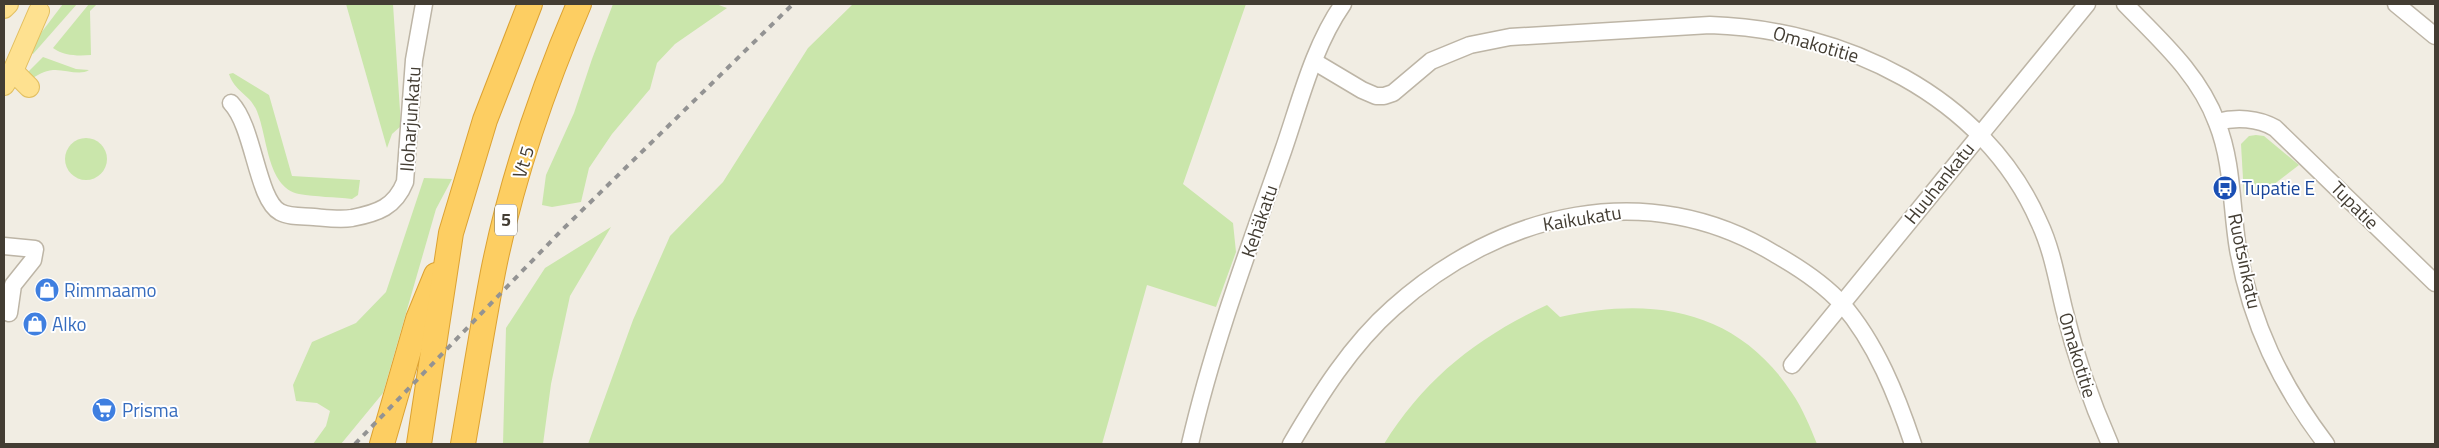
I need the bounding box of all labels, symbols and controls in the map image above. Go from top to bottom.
street label: Omakotitie [1770,17,1862,70]
street label: Iloharjunkatu [391,65,428,172]
street label: Huuhankatu [1896,135,1981,230]
street label: Vt 5 [504,142,541,182]
place label: Tupatie E [2242,173,2315,202]
street label: Tupatie [2324,174,2386,236]
bus stop icon: Tupatie E [2212,175,2238,201]
street label: Kehäkatu [1233,181,1284,261]
street label: Kaikukatu [1541,197,1623,238]
road number: 5 [495,204,517,236]
street label: Ruotsinkatu [2221,210,2270,311]
place label: Rimmaamo [64,275,157,304]
shop icon: Rimmaamo [34,277,60,303]
place label: Alko [52,309,87,338]
street label: Omakotitie [2052,309,2105,401]
shop icon: Alko [22,311,48,337]
place label: Prisma [122,395,179,424]
supermarket icon: Prisma [91,397,117,423]

